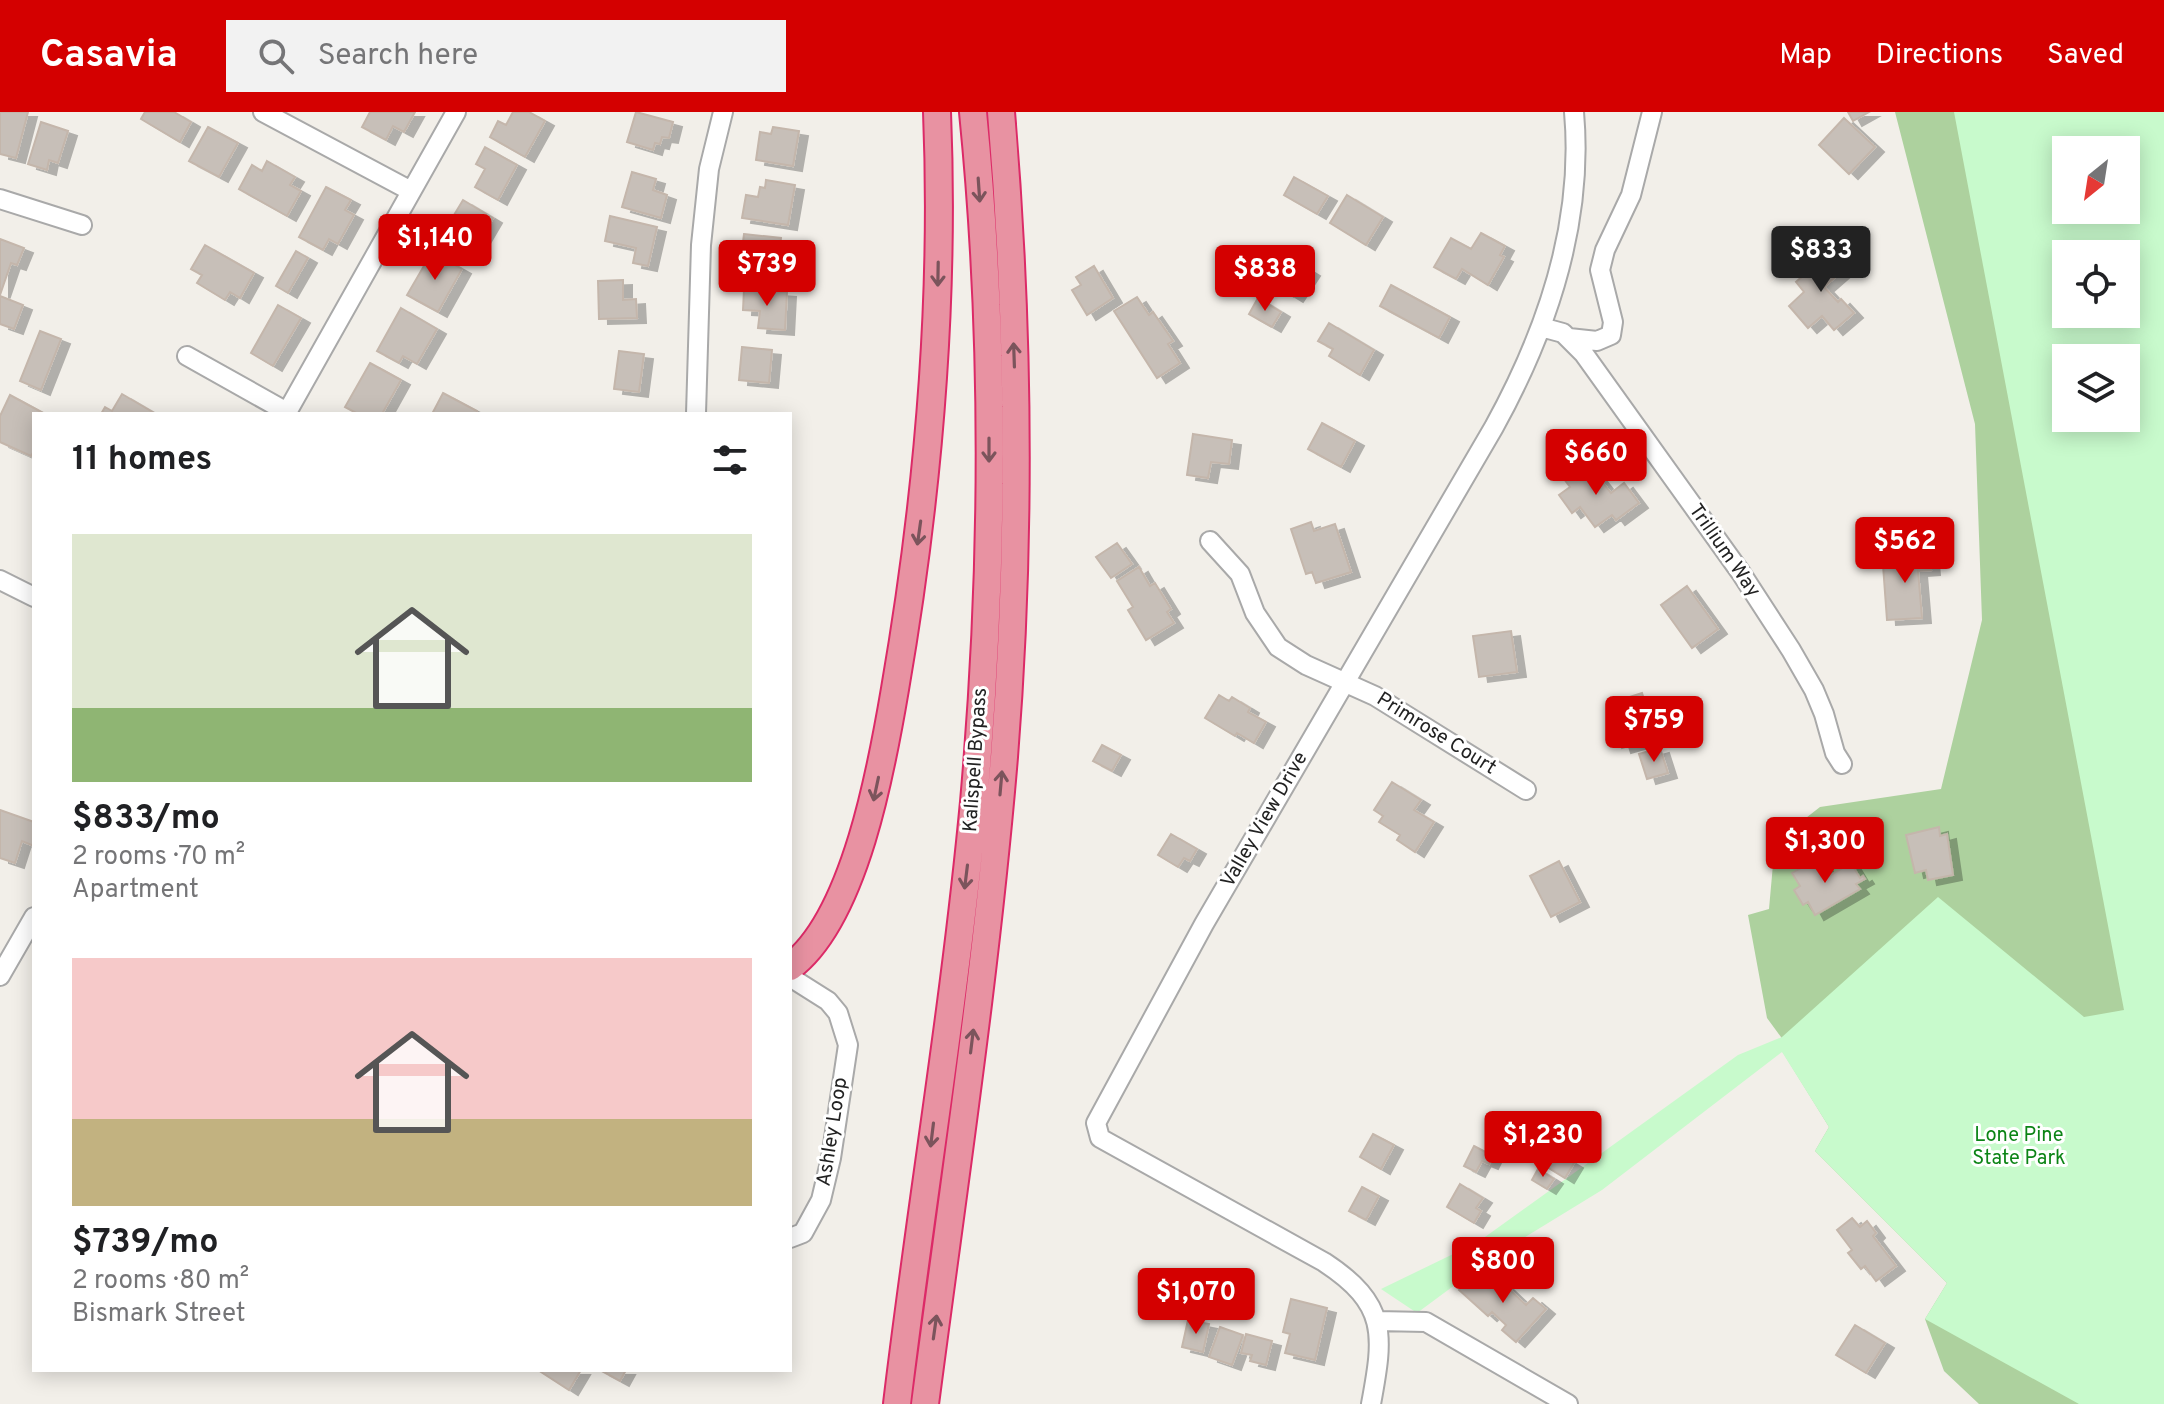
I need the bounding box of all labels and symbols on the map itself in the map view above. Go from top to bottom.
north arrow [2052,136,2140,224]
one-way arrow [972,176,987,203]
pin: $1,140 [370,214,500,282]
pin: $833 [1774,226,1868,294]
pin: $739 [720,240,814,308]
pin: $838 [1218,245,1312,313]
one-way arrow [931,260,946,287]
one-way arrow [1006,342,1021,369]
pin: $660 [1549,429,1643,497]
one-way arrow [981,436,997,463]
street label: Trillium Way [1682,499,1766,603]
pin: $562 [1858,517,1952,585]
one-way arrow [911,520,926,545]
street label: Kalispell Bypass [958,687,994,833]
street label: Primrose Court [1371,687,1501,781]
pin: $759 [1607,696,1701,764]
street label: Valley View Drive [1216,747,1314,893]
one-way arrow [994,770,1009,797]
one-way arrow [868,776,883,802]
pin: $1,300 [1760,817,1890,885]
one-way arrow [958,863,973,890]
one-way arrow [965,1029,980,1054]
street label: Ashley Loop [812,1076,854,1188]
pin: $1,230 [1478,1111,1608,1179]
one-way arrow [925,1121,940,1147]
park label: Lone Pine State Park [1972,1123,2066,1172]
pin: $800 [1456,1237,1550,1305]
pin: $1,070 [1131,1268,1261,1336]
one-way arrow [928,1315,943,1340]

